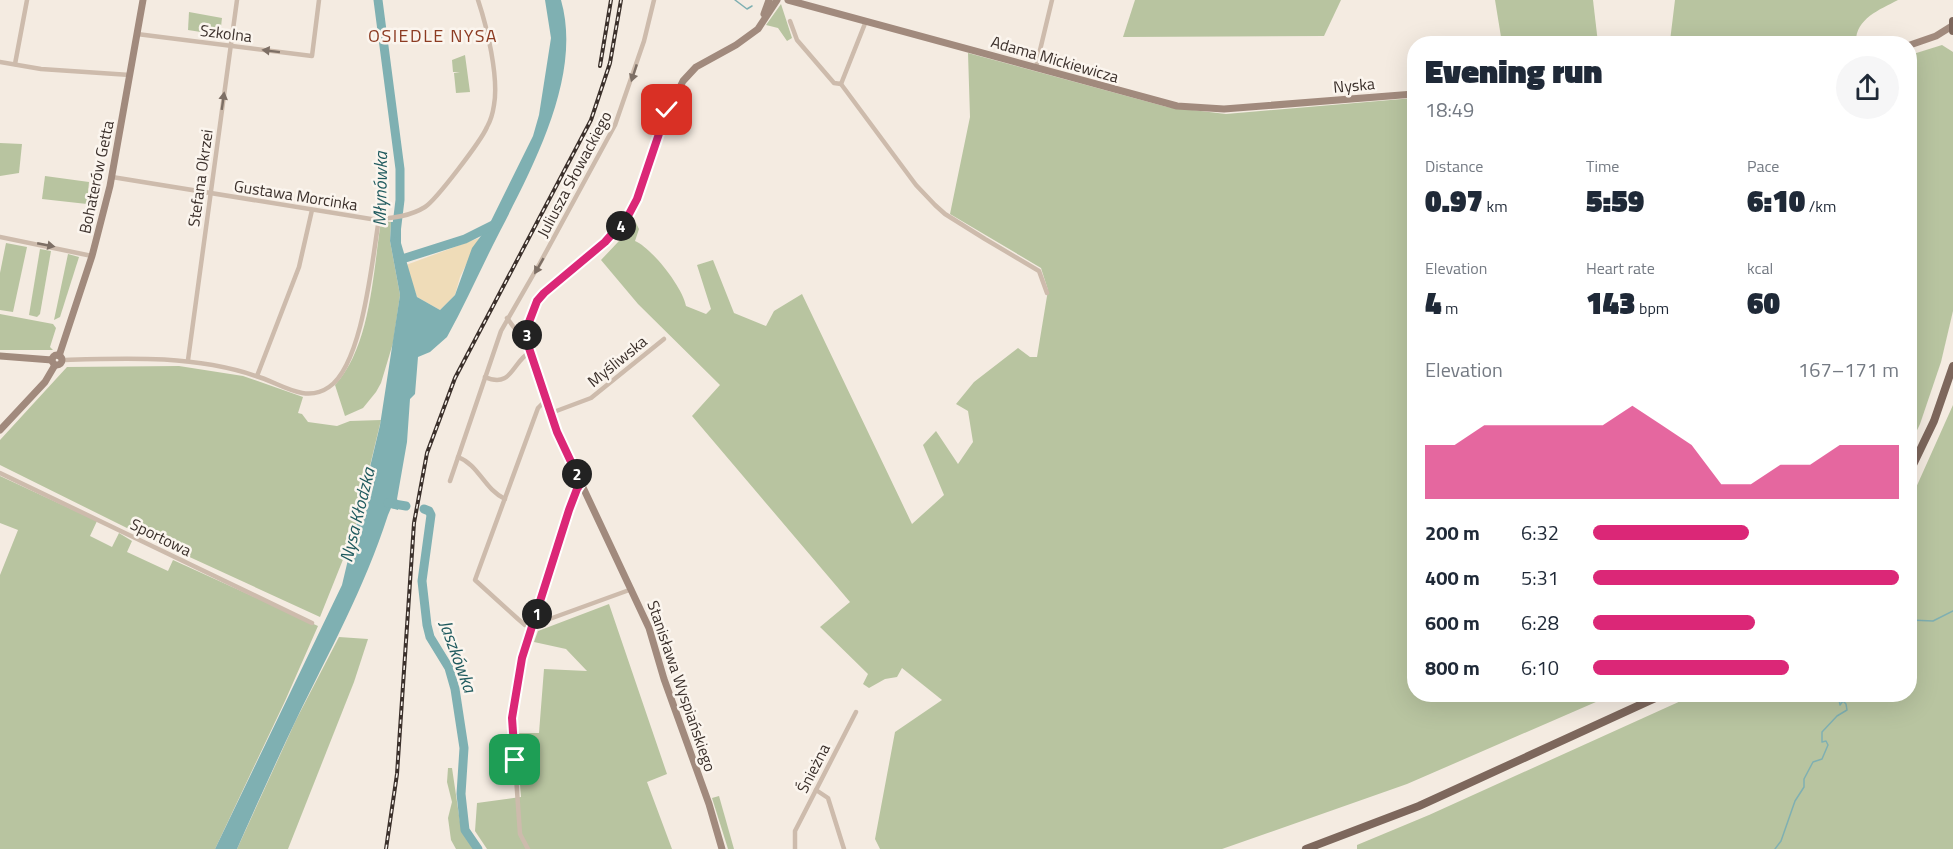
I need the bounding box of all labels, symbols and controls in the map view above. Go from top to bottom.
street label: Szkolna [199,18,253,48]
district label: OSIEDLE NYSA [368,22,498,49]
street label: Adama Mickiewicza [988,29,1122,89]
one-way arrow [262,46,281,56]
text: Evening run [1425,46,1602,96]
button: share [1836,56,1899,119]
one-way arrow [629,64,638,82]
street label: Nyska [1332,71,1376,99]
pin [641,84,692,135]
one-way arrow [219,91,228,110]
icon: check [650,93,683,126]
text: 18:49 [1425,94,1474,125]
street label: Juliusza Słowackiego [531,107,617,241]
street label: Bohaterów Getta [72,118,120,236]
street label: Stefana Okrzei [181,128,219,228]
water label: Młynówka [366,150,394,227]
text: Distance [1425,154,1483,178]
text: Time [1586,154,1619,178]
text: Pace [1747,154,1779,178]
street label: Gustawa Morcinka [232,173,360,217]
text: 0.97 [1425,178,1483,224]
text: 5:59 [1586,178,1644,224]
text: 6:10 [1747,178,1805,224]
text: km [1483,194,1508,218]
text: /km [1805,194,1836,218]
pin: 4 [606,211,636,241]
text: 4 [617,214,625,238]
one-way arrow [37,241,56,250]
text: Elevation [1425,256,1487,280]
text: Heart rate [1586,256,1655,280]
text: kcal [1747,256,1773,280]
one-way arrow [533,258,544,274]
text: 4 [1425,280,1442,326]
text: 143 [1586,280,1636,326]
text: 60 [1747,280,1780,326]
text: m [1442,296,1458,320]
text: bpm [1636,296,1669,320]
pin: 3 [512,320,542,350]
text: 3 [523,323,531,347]
street label: Myśliwska [582,329,652,393]
text: Elevation [1425,354,1503,385]
text: 167–171 m [1798,354,1899,385]
pin: 2 [562,459,592,489]
text: 2 [573,462,581,486]
water label: Nysa Kłodzka [332,464,382,565]
street label: Sportowa [126,512,196,562]
text: 200 m [1425,517,1480,548]
text: 6:32 [1521,517,1559,548]
text: 400 m [1425,562,1480,593]
text: 5:31 [1521,562,1559,593]
street label: Stanisława Wyspiańskiego [641,597,723,775]
pin: 1 [522,599,552,629]
text: 1 [533,602,541,626]
text: 600 m [1425,607,1480,638]
text: 6:28 [1521,607,1559,638]
water label: Jaszkówka [432,616,484,697]
text: 800 m [1425,652,1480,683]
text: 6:10 [1521,652,1559,683]
pin [489,734,540,785]
street label: Śnieżna [790,739,836,797]
icon: arrive [498,743,531,776]

